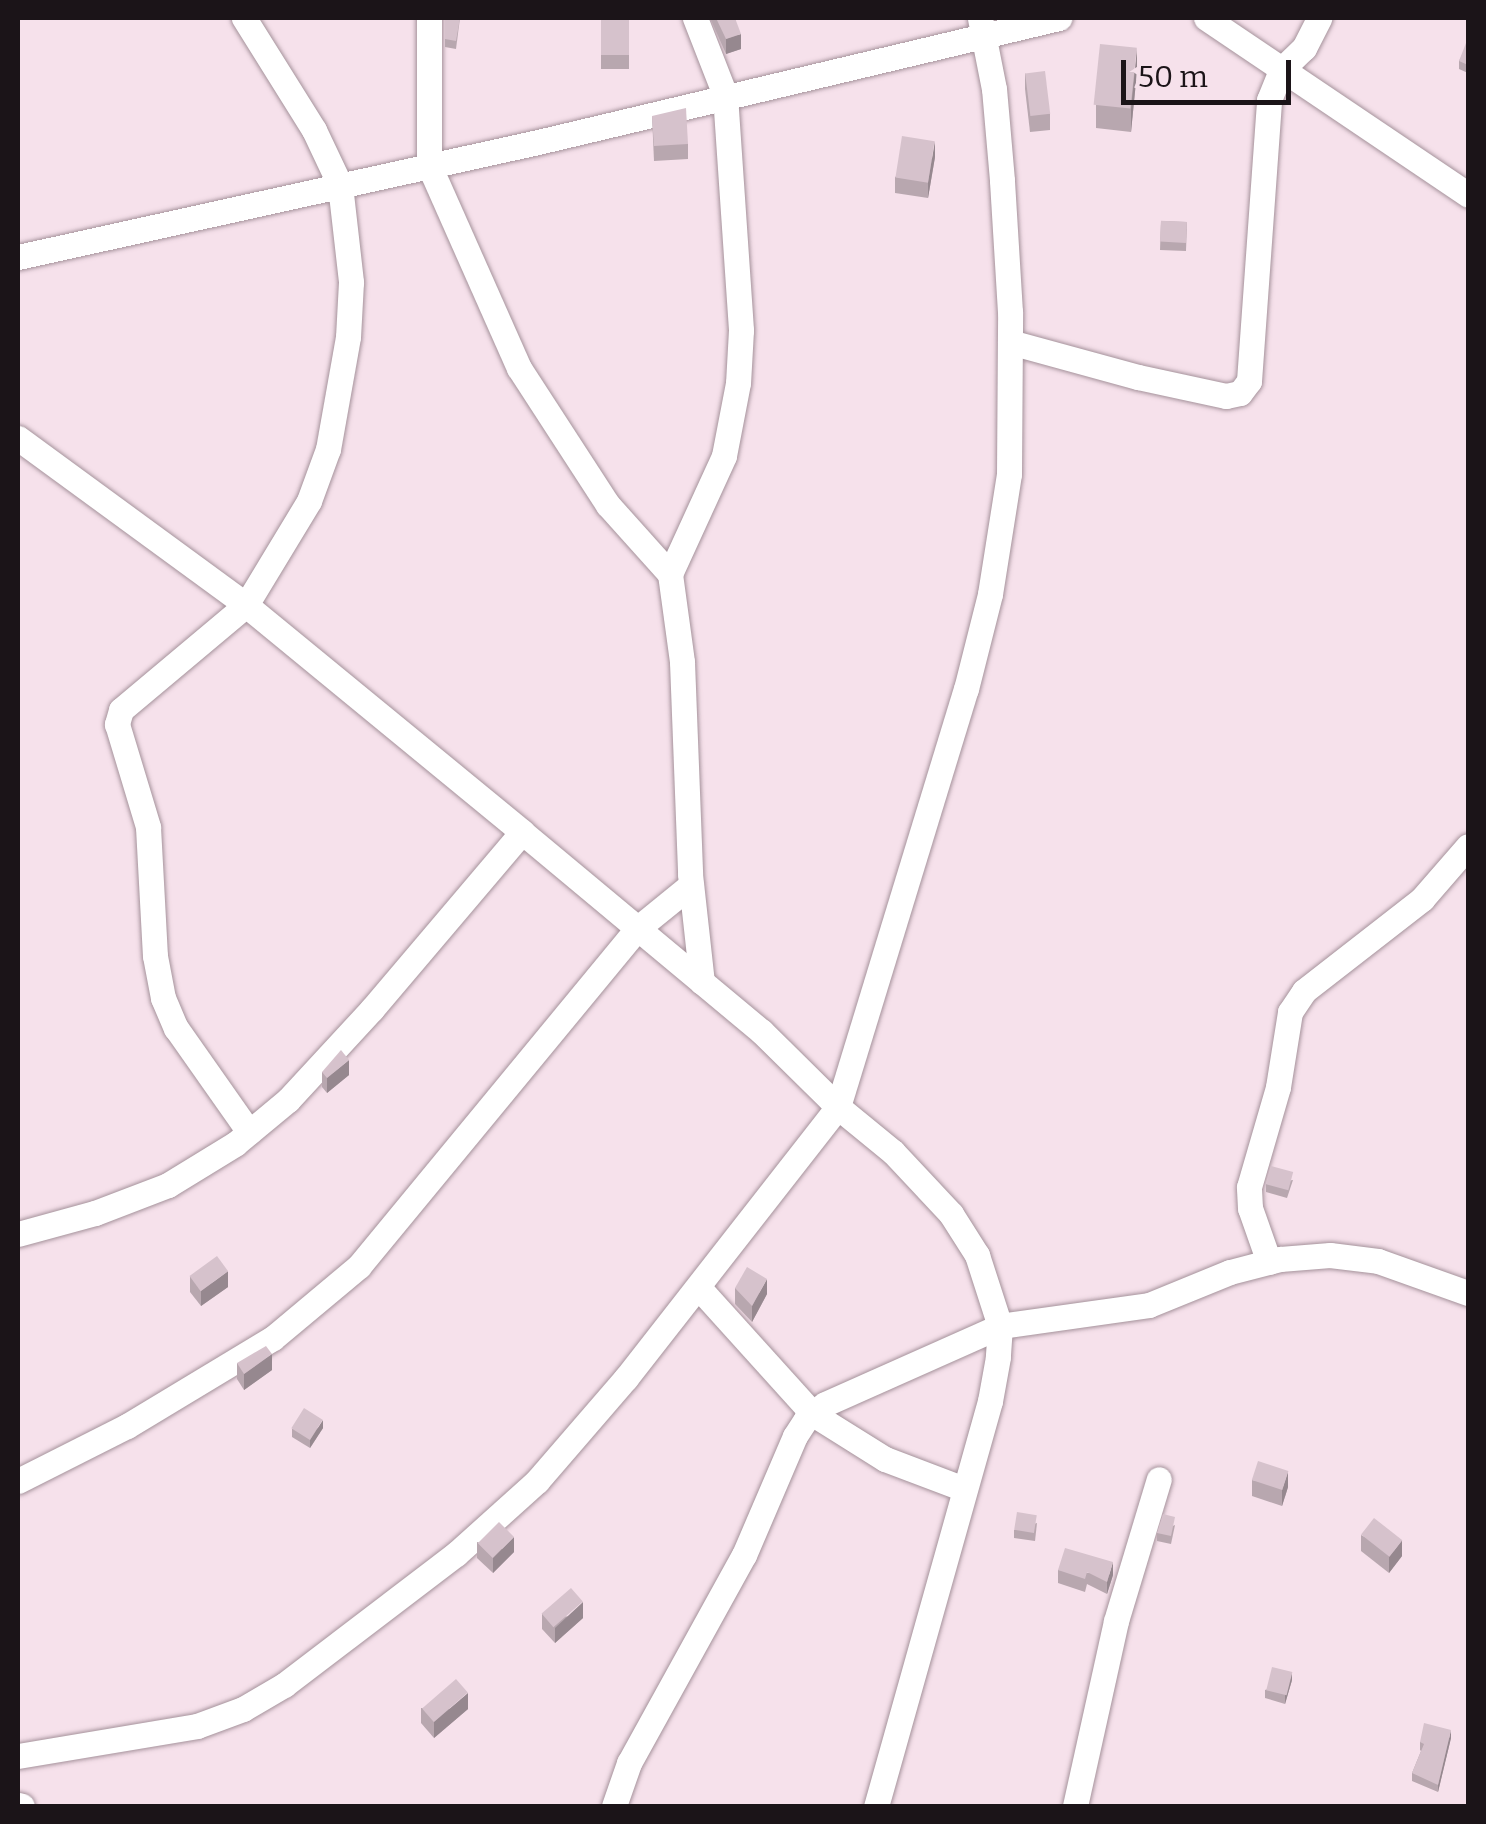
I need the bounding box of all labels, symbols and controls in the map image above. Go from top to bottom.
scale bar [1126,40,1296,102]
text: 50 m [1138,59,1208,95]

